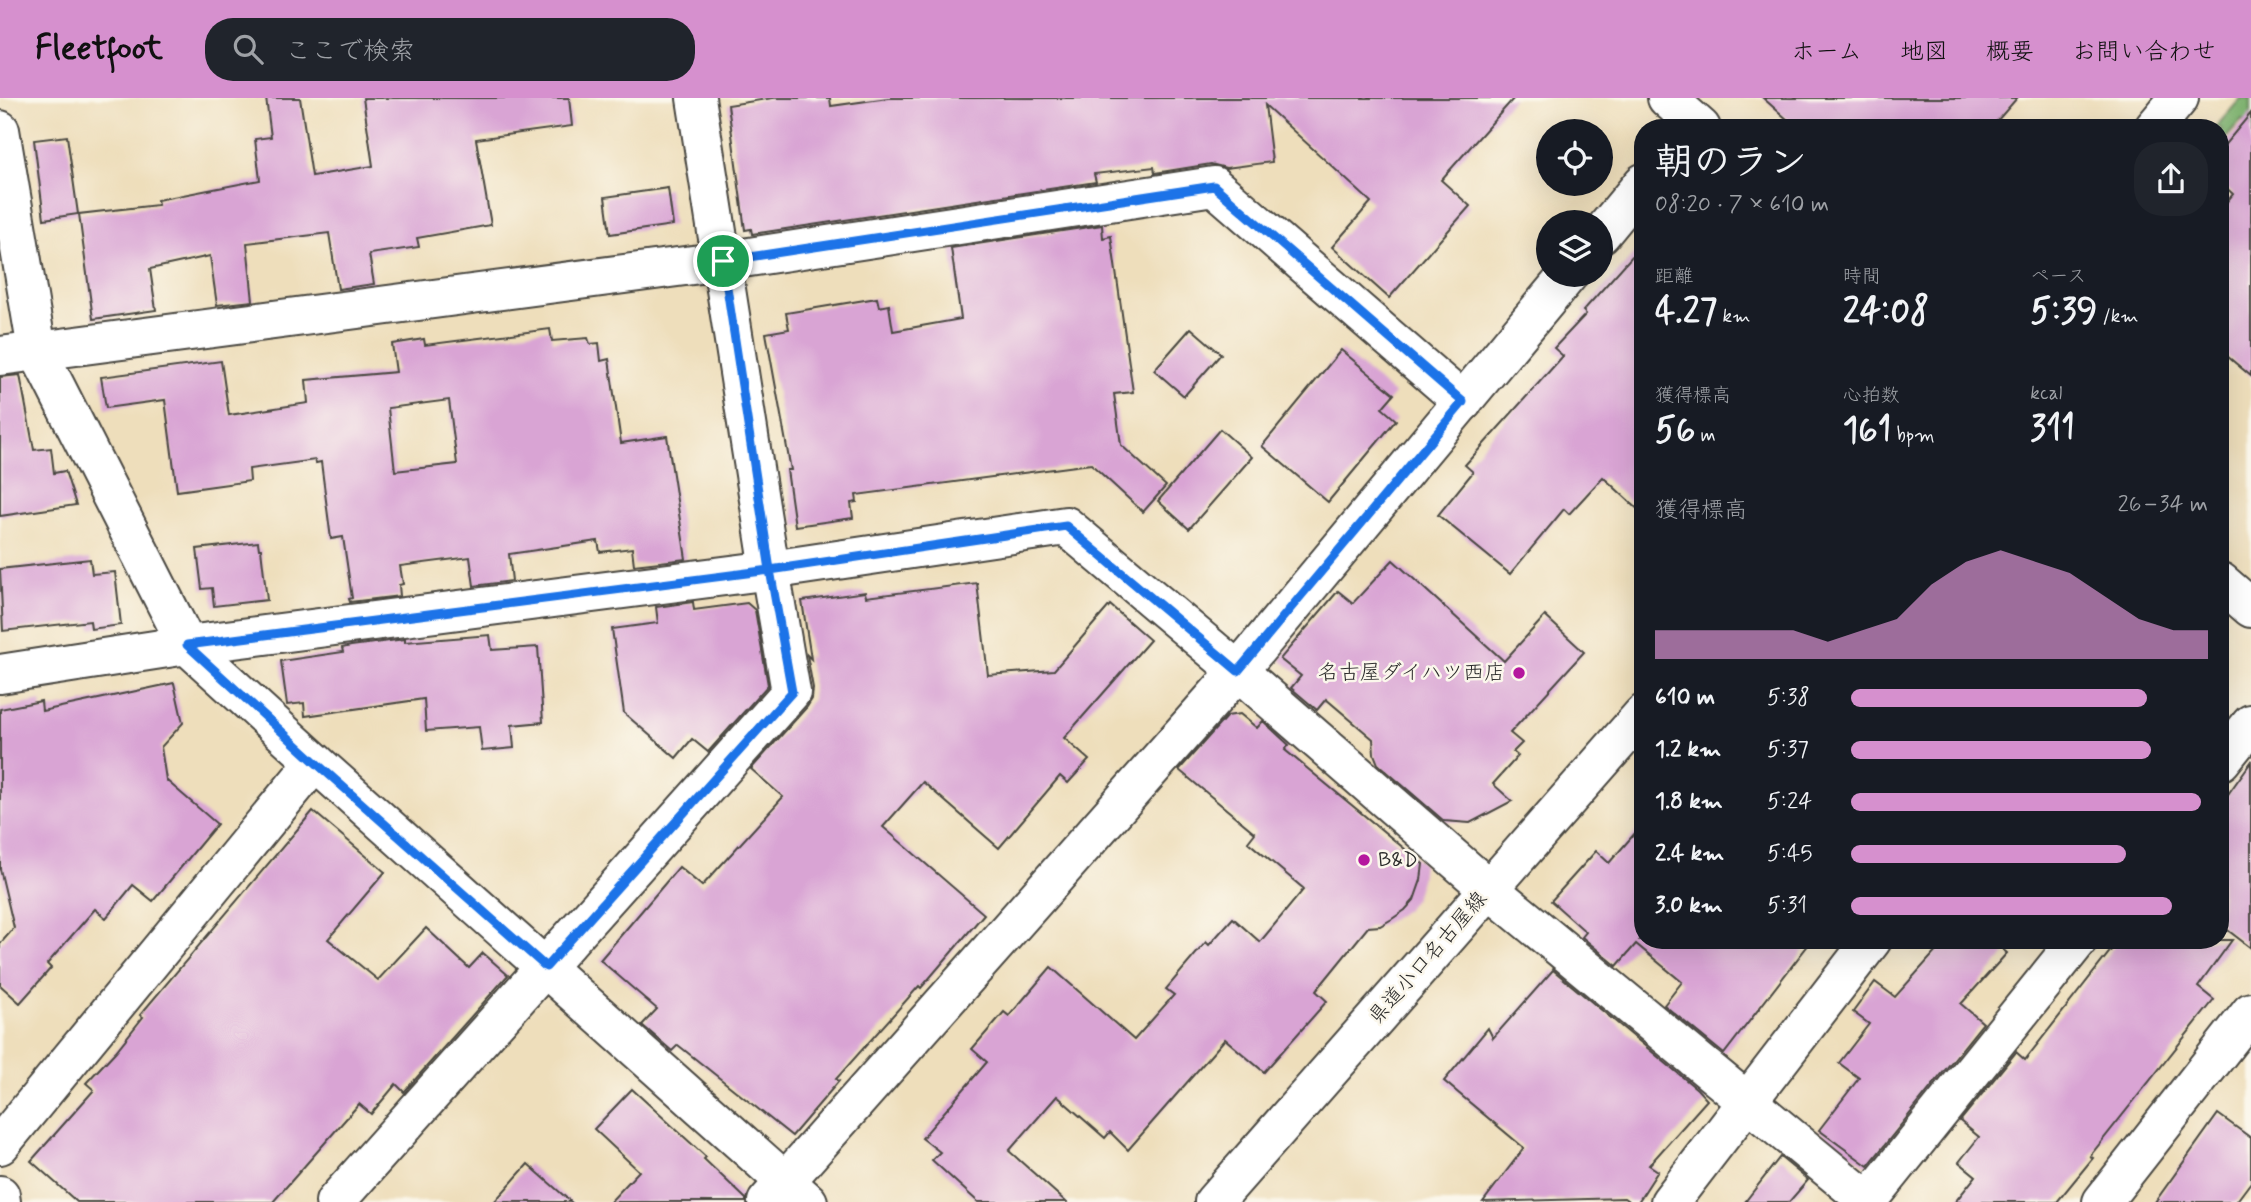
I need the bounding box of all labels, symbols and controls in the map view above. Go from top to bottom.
search box [205,18,695,81]
text: Fleetfoot [35,27,163,71]
icon: search [229,30,267,68]
text: ここで検索 [285,35,415,69]
text: ホーム [1791,37,1862,68]
text: 地図 [1900,37,1948,68]
text: 概要 [1986,37,2034,68]
text: お問い合わせ [2072,37,2216,68]
map controls [1536,119,1613,287]
button: locate [1536,119,1613,196]
text: 朝のラン [1655,139,1807,188]
button: share [2134,142,2208,216]
text: 08:20 · 7 × 610 m [1655,190,1829,220]
button: layers [1536,210,1613,287]
pin [693,231,753,291]
icon: arrive [704,242,742,280]
text: 距離 [1655,264,1693,289]
text: 時間 [1843,264,1881,289]
text: ペース [2030,264,2086,289]
text: 4.27 [1655,289,1717,335]
text: 24:08 [1843,289,1929,335]
text: 5:39 [2030,289,2097,335]
text: km [1717,304,1750,329]
text: /km [2097,304,2139,329]
text: kcal [2030,381,2062,406]
text: 獲得標高 [1655,383,1731,408]
text: 心拍数 [1843,383,1900,408]
text: 311 [2030,406,2075,452]
text: 56 [1655,408,1695,454]
text: 161 [1843,408,1891,454]
text: m [1695,423,1716,448]
text: bpm [1891,423,1935,448]
text: 26–34 m [2117,490,2208,520]
text: 獲得標高 [1655,496,1747,526]
place label: 名古屋ダイハツ西店 [1318,659,1505,687]
marker: 名古屋ダイハツ西店 [1511,665,1527,681]
text: 610 m [1655,683,1715,713]
text: 5:38 [1767,683,1810,713]
text: 1.2 km [1655,735,1721,765]
text: 5:37 [1767,735,1809,765]
text: 1.8 km [1655,787,1723,817]
text: 5:24 [1767,787,1812,817]
text: 2.4 km [1655,839,1724,869]
text: 5:45 [1767,839,1813,869]
place label: B&D [1378,846,1418,874]
marker: B&D [1356,852,1372,868]
street label: 県道小口名古屋線 [1362,885,1494,1031]
text: 3.0 km [1655,891,1723,921]
text: 5:31 [1767,891,1807,921]

